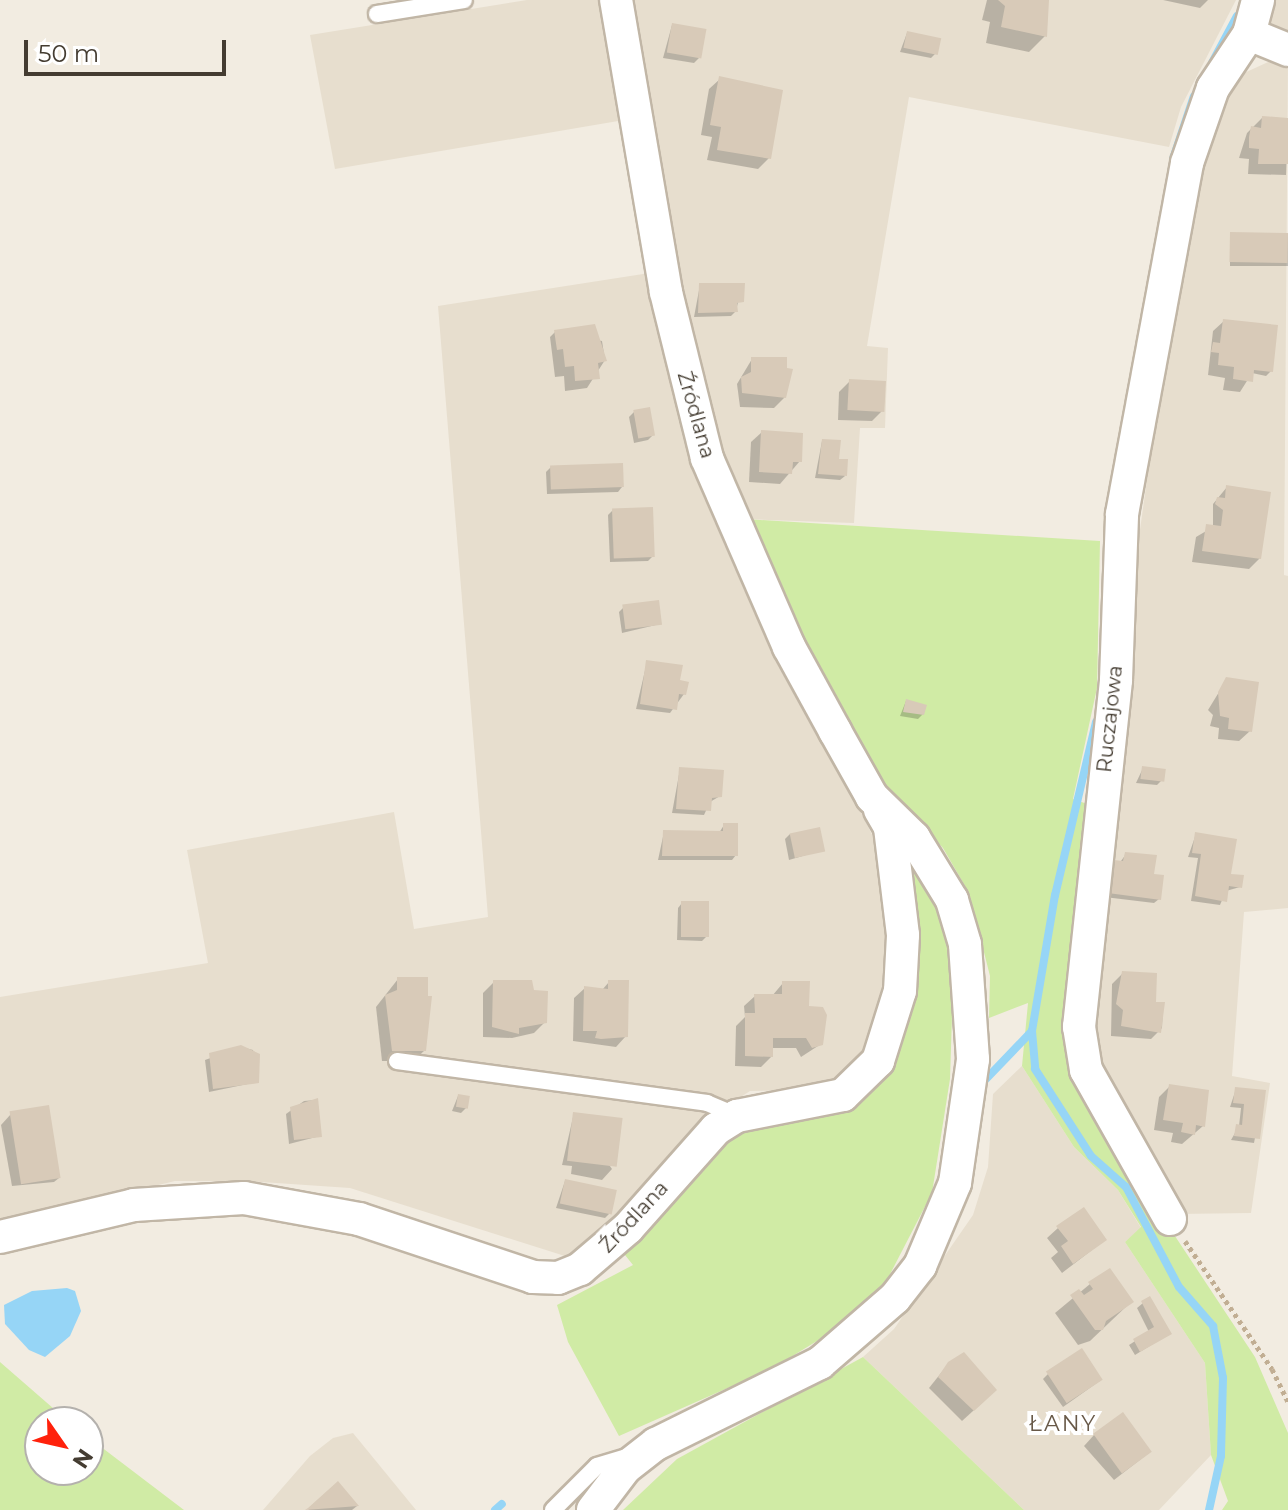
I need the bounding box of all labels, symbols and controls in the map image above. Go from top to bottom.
scale bar [28,24,230,74]
text: 50 m [38,39,99,68]
street label: Źródlana [672,369,720,461]
street label: Ruczajowa [1092,664,1128,774]
street label: Źródlana [595,1176,673,1258]
north arrow [24,1406,104,1486]
district label: ŁANY [1029,1411,1097,1437]
text: N [66,1444,99,1474]

